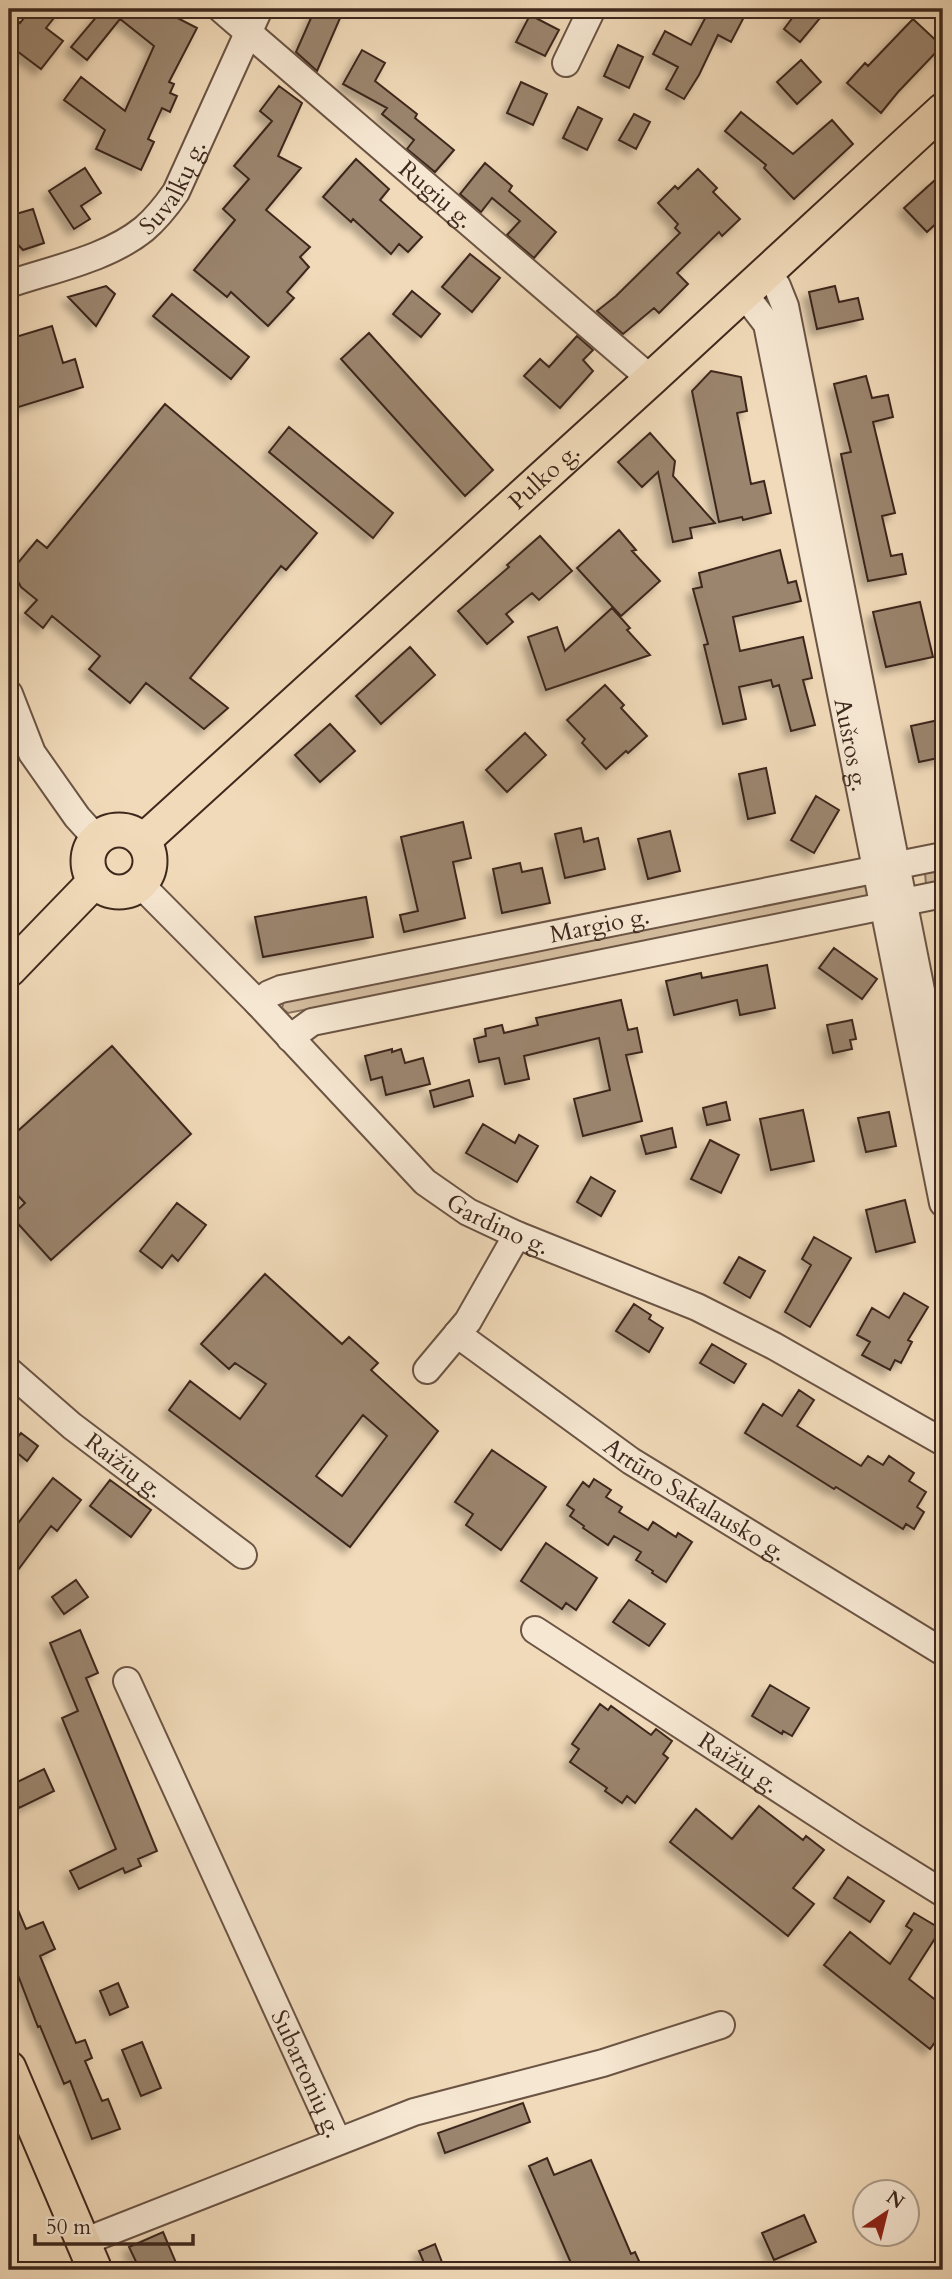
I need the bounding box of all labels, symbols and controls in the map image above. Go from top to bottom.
street label: Suvalkų g. [132,135,214,243]
street label: Rugių g. [391,153,481,236]
street label: Pulko g. [502,436,587,518]
street label: Aušros g. [825,696,876,794]
street label: Margio g. [547,899,652,952]
street label: Gardino g. [439,1186,554,1263]
street label: Raižių g. [78,1425,170,1506]
street label: Artūro Sakalausko g. [596,1430,792,1569]
street label: Raižių g. [691,1724,785,1801]
street label: Subartonių g. [263,2005,350,2143]
north arrow [850,2178,920,2248]
text: N [881,2185,910,2216]
scale bar [35,2202,192,2246]
text: 50 m [46,2213,91,2242]

